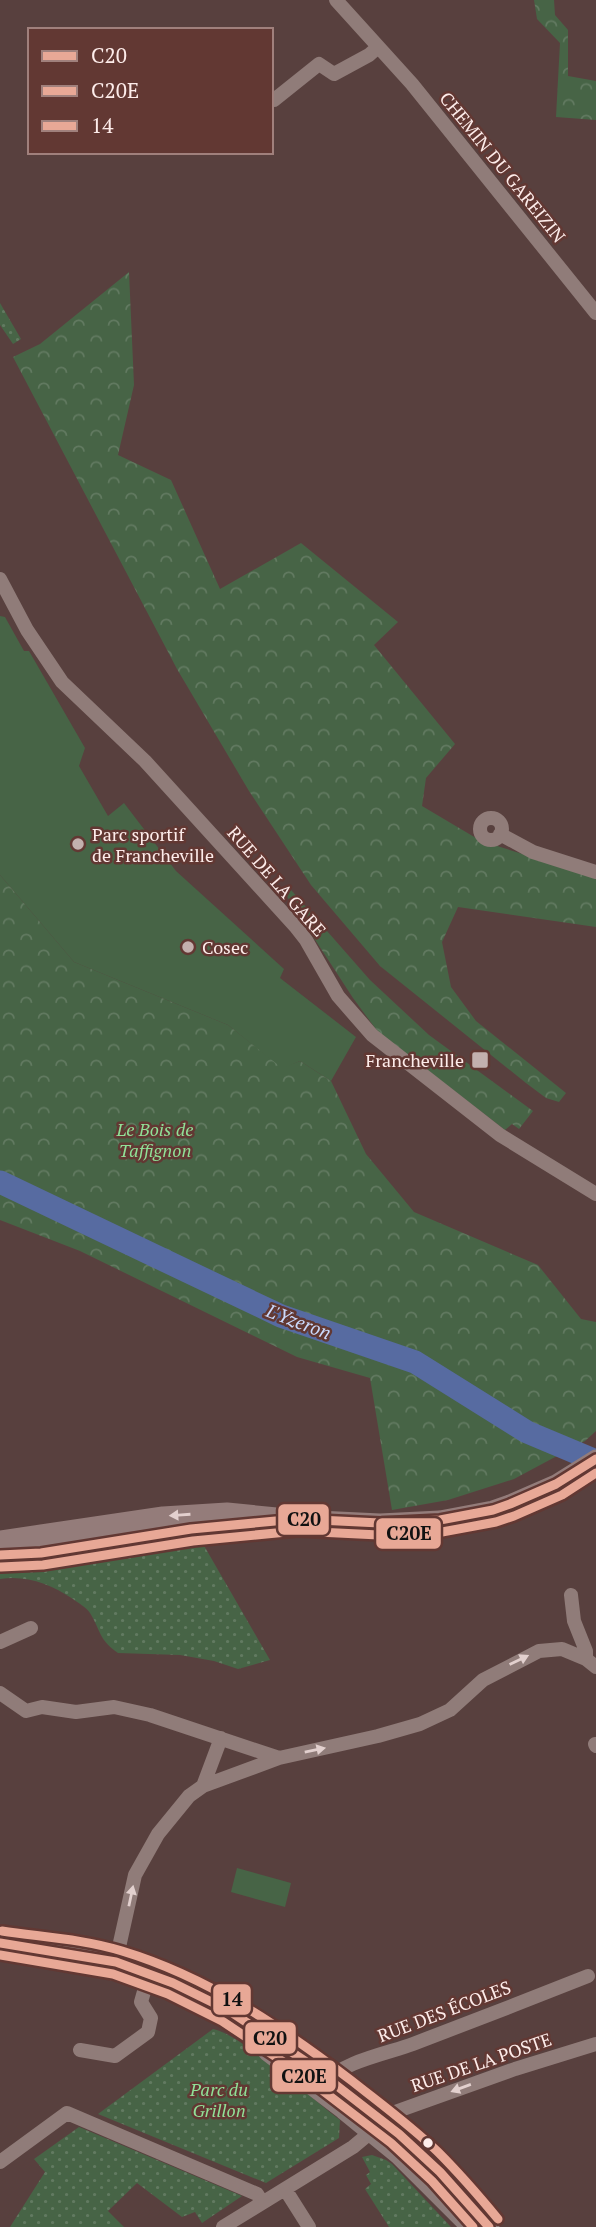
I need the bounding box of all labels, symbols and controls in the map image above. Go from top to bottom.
legend [28,28,273,154]
text: C20 [91,41,127,69]
text: C20E [91,76,139,104]
street label: CHEMIN DU GAREIZIN [435,87,571,247]
text: 14 [91,111,114,139]
street label: RUE DE LA GARE [222,821,332,941]
place label: Parc sportif de Francheville [92,822,214,867]
marker: Parc sportif de Francheville [70,836,86,852]
place label: Cosec [202,935,248,959]
marker: Cosec [180,939,196,955]
place label: Francheville [365,1048,464,1072]
marker: Francheville [470,1050,490,1070]
park label: Le Bois de Taffignon [116,1117,193,1162]
water label: L'Yzeron [262,1297,335,1345]
line badge: C20 [277,1503,330,1536]
text: C20 [287,1506,321,1531]
one-way arrow [169,1510,191,1521]
line badge: C20E [375,1517,442,1550]
text: C20E [386,1520,432,1545]
one-way arrow [509,1655,529,1666]
one-way arrow [304,1744,326,1755]
one-way arrow [126,1885,137,1907]
street label: RUE DES ÉCOLES [374,1975,514,2047]
line badge: 14 [212,1983,252,2016]
text: 14 [221,1986,243,2011]
line badge: C20 [244,2021,297,2055]
text: C20 [253,2025,287,2050]
street label: RUE DE LA POSTE [407,2027,555,2097]
line badge: C20E [271,2059,337,2093]
text: C20E [281,2063,327,2088]
park label: Parc du Grillon [189,2077,248,2122]
one-way arrow [451,2083,472,2094]
unlabelled marker [421,2136,435,2150]

